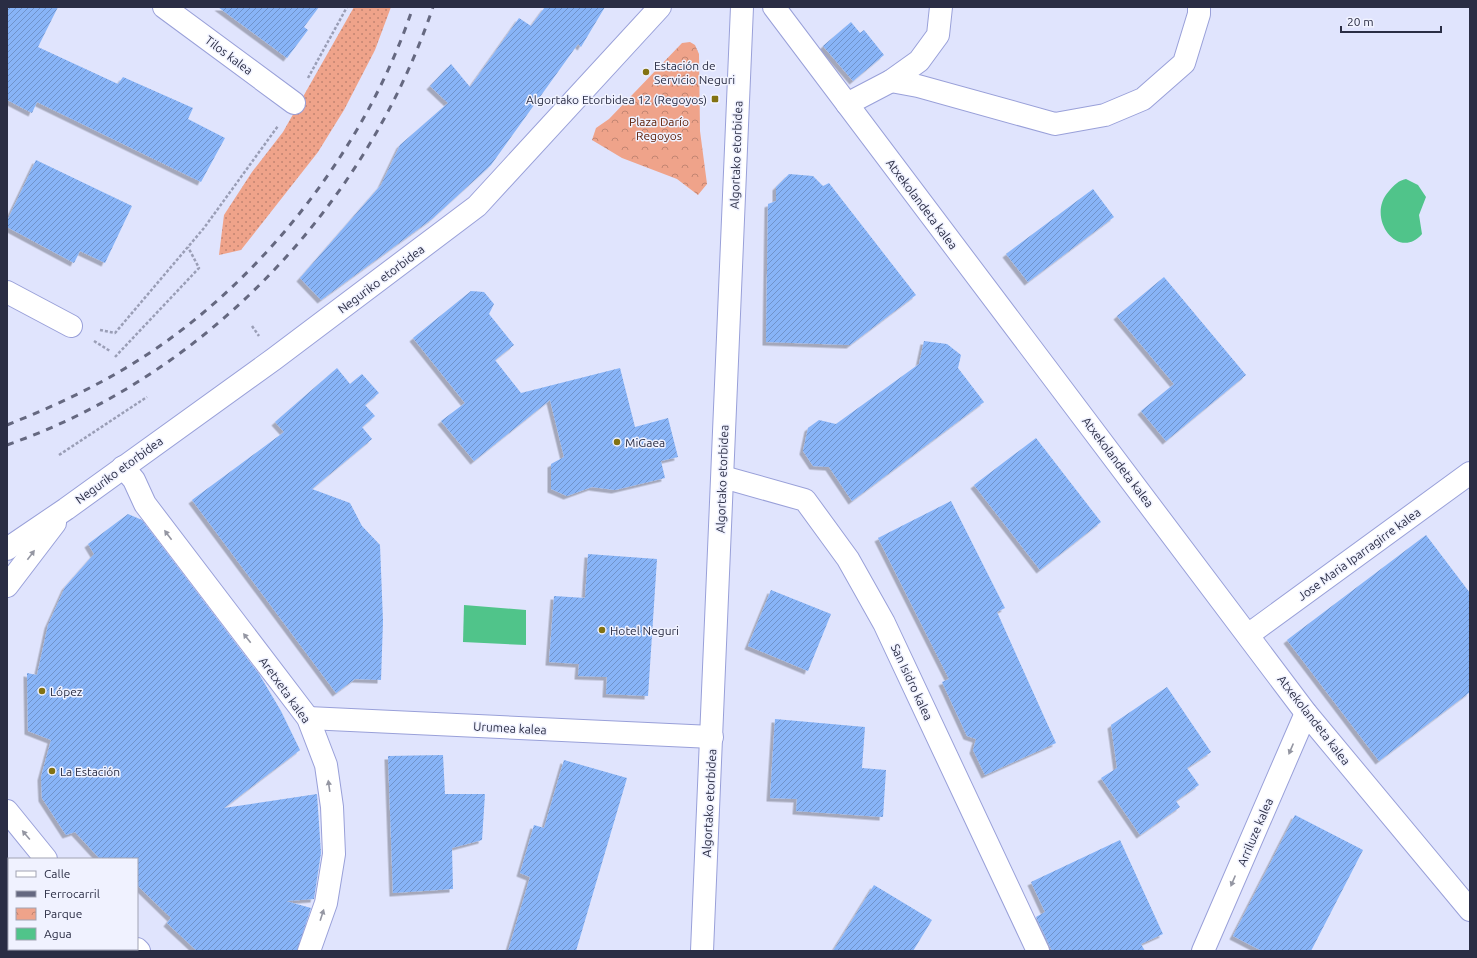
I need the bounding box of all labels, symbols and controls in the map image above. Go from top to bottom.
scale bar [1341,8,1441,34]
text: 20 m [1347,15,1374,28]
street label: Tilos kalea [203,33,255,77]
place label: Estación de Servicio Neguri [654,59,735,86]
marker: Estación de Servicio Neguri [641,67,651,77]
place label: Algortako Etorbidea 12 (Regoyos) [526,93,707,107]
marker: Algortako Etorbidea 12 (Regoyos) [710,94,720,104]
street label: Algortako etorbidea [728,101,744,209]
park label: Plaza Darío Regoyos [629,115,689,142]
street label: Atxekolandeta kalea [884,156,960,252]
street label: Neguriko etorbidea [335,242,427,316]
street label: Atxekolandeta kalea [1080,414,1156,510]
street label: Algortako etorbidea [714,425,730,533]
street label: Neguriko etorbidea [73,434,165,506]
place label: MiGaea [625,436,665,449]
marker: MiGaea [612,437,622,447]
street label: Jose Maria Iparragirre kalea [1295,505,1423,603]
one-way arrow [164,530,172,540]
one-way arrow [26,550,35,561]
place label: Hotel Neguri [610,624,679,637]
marker: Hotel Neguri [597,625,607,635]
one-way arrow [242,633,251,644]
street label: San Isidro kalea [889,642,935,722]
street label: Aretxeta kalea [257,655,313,725]
street label: Atxekolandeta kalea [1275,673,1353,767]
place label: López [50,685,83,698]
marker: López [37,686,47,696]
street label: Urumea kalea [473,720,547,736]
one-way arrow [1287,743,1293,755]
street label: Algortako etorbidea [700,748,718,858]
place label: La Estación [60,765,120,778]
marker: La Estación [47,766,57,776]
one-way arrow [326,780,332,792]
street label: Arriluze kalea [1235,796,1275,868]
one-way arrow [22,830,31,841]
legend [8,858,138,950]
text: Calle [44,867,70,880]
one-way arrow [1230,875,1237,887]
text: Ferrocarril [44,887,100,900]
text: Parque [44,907,82,920]
one-way arrow [320,908,326,920]
text: Agua [44,927,72,940]

